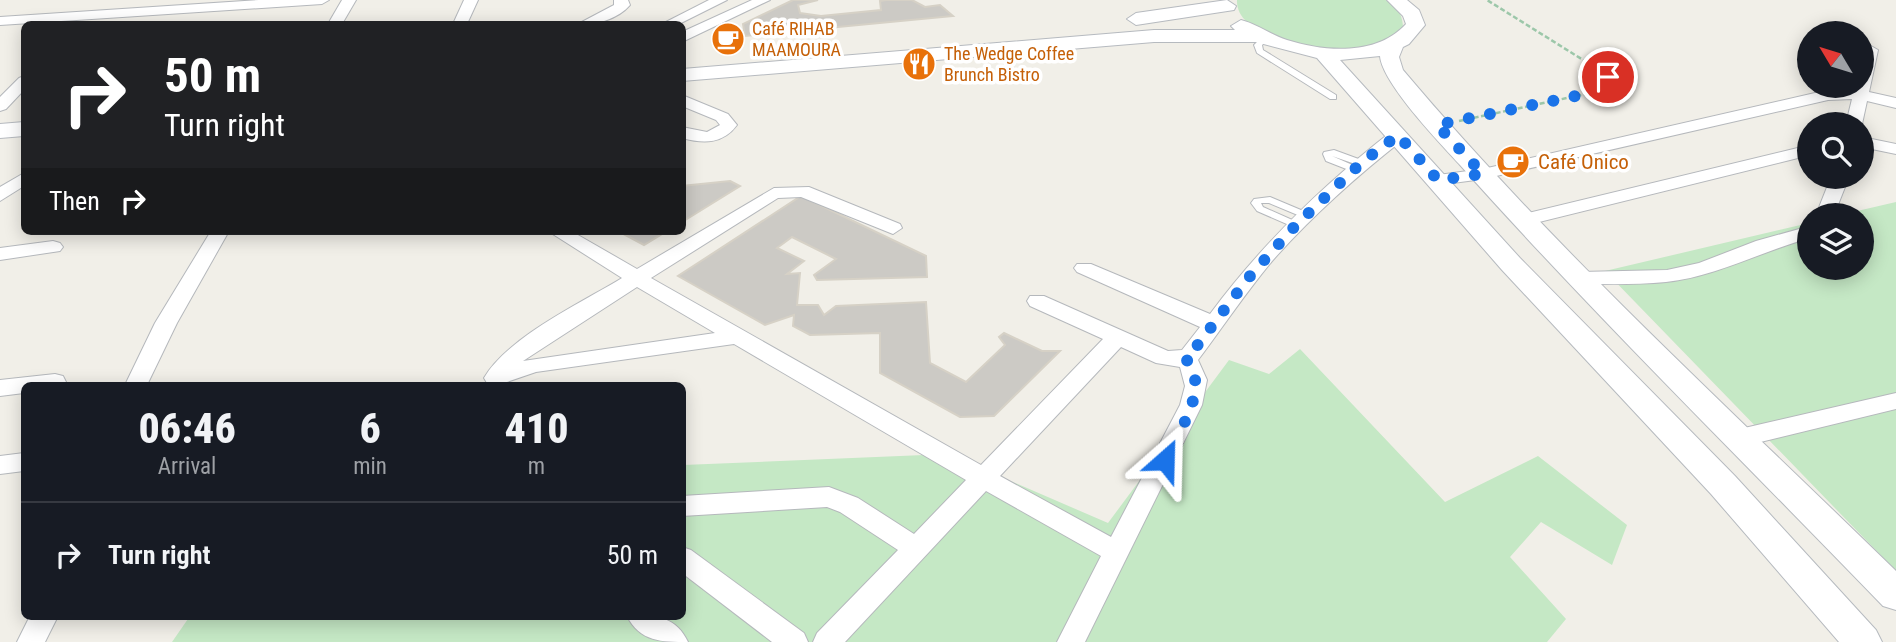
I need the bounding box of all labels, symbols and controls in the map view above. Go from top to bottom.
place label: Café RIHAB MAAMOURA [752,18,842,60]
cafe icon: Café RIHAB MAAMOURA [709,20,747,58]
north arrow [1797,21,1874,98]
map controls [1797,21,1874,280]
place label: The Wedge Coffee Brunch Bistro [944,43,1074,85]
restaurant icon: The Wedge Coffee Brunch Bistro [900,45,938,83]
text: 50 m [164,47,261,104]
pin [1578,47,1638,107]
icon: right [49,49,140,140]
icon: arrive [1589,58,1627,96]
text: Turn right [164,106,285,144]
button: search [1797,112,1874,189]
cafe icon: Café Onico [1494,143,1532,181]
place label: Café Onico [1538,150,1629,174]
icon: right [114,182,152,220]
text: Then [49,186,100,216]
button: layers [1797,203,1874,280]
text: 06:46 [138,404,236,453]
text: 6 [359,404,381,453]
text: 410 [504,404,569,453]
position arrow [1128,423,1202,497]
text: Arrival [158,453,216,480]
text: min [353,453,387,480]
text: m [528,453,545,480]
icon: right [49,536,87,574]
text: Turn right [108,540,210,570]
text: 50 m [607,540,658,570]

